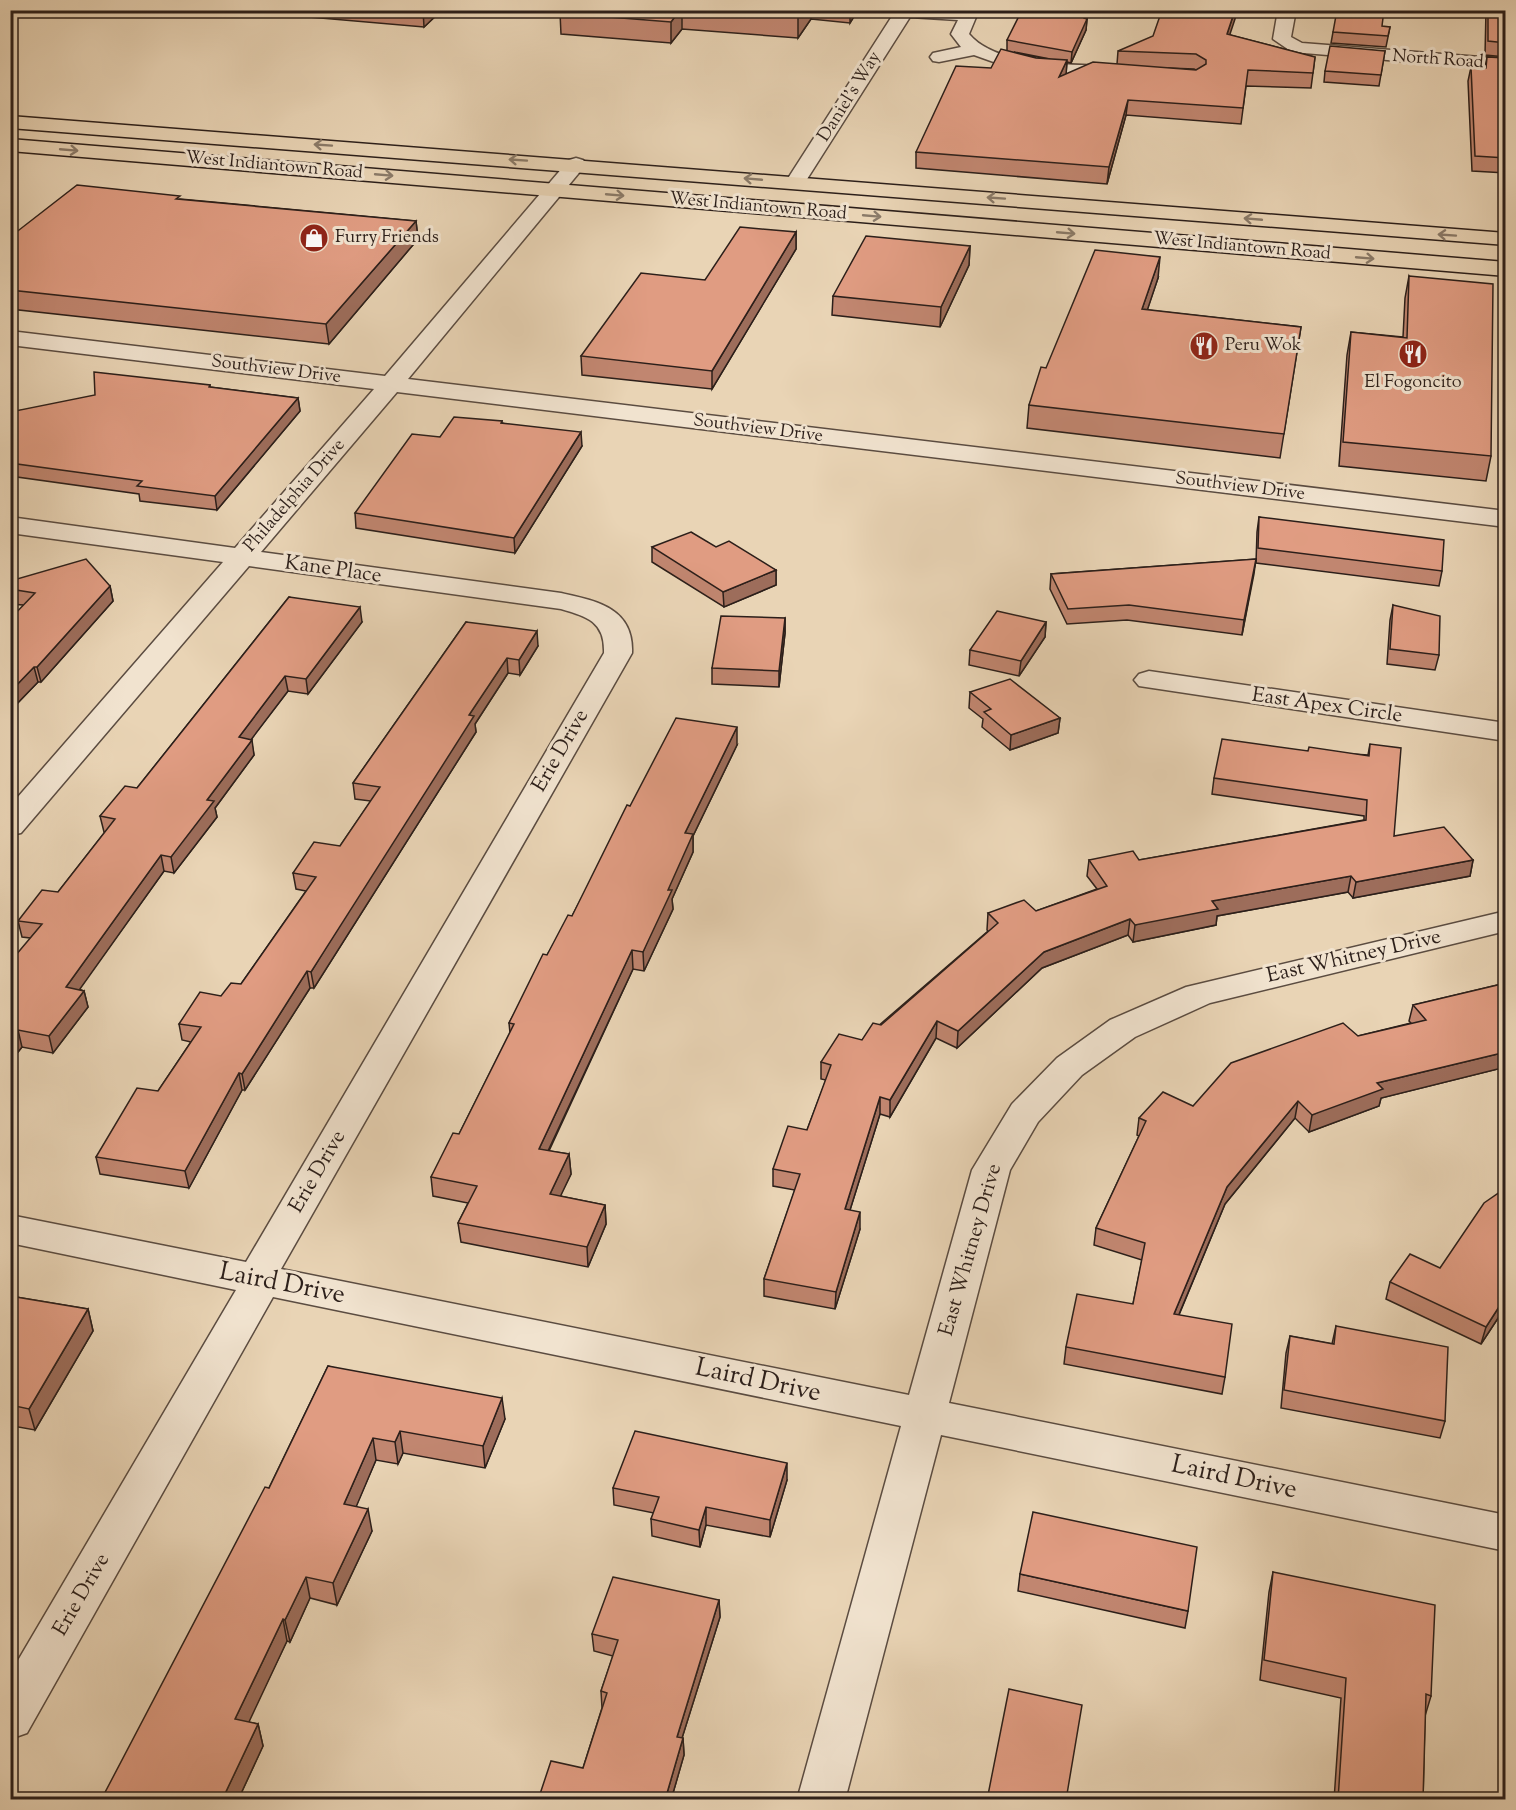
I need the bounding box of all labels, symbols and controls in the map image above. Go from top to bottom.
street label: North Road [1391,44,1485,76]
street label: Daniel's Way [812,47,888,147]
one-way arrow [314,139,334,150]
one-way arrow [58,144,78,155]
street label: West Indiantown Road [184,145,364,187]
one-way arrow [508,154,528,165]
one-way arrow [374,170,394,181]
one-way arrow [744,173,764,184]
street label: West Indiantown Road [668,186,848,228]
one-way arrow [604,189,624,200]
one-way arrow [986,192,1006,203]
one-way arrow [862,211,882,222]
one-way arrow [1243,213,1263,224]
shop icon: Furry Friends [298,222,330,254]
place label: Furry Friends [335,225,439,251]
street label: West Indiantown Road [1152,226,1332,268]
one-way arrow [1056,227,1076,238]
one-way arrow [1438,229,1458,240]
one-way arrow [1355,252,1375,263]
restaurant icon: Peru Wok [1188,330,1220,362]
place label: Peru Wok [1225,333,1302,359]
restaurant icon: El Fogoncito [1397,338,1429,370]
street label: Southview Drive [210,349,342,391]
place label: El Fogoncito [1364,370,1462,396]
street label: Southview Drive [692,408,824,450]
street label: Philadelphia Drive [238,433,352,559]
street label: Southview Drive [1174,466,1306,508]
street label: Kane Place [283,548,383,592]
street label: East Apex Circle [1250,681,1404,731]
street label: Erie Drive [525,704,597,798]
street label: East Whitney Drive [1264,922,1444,992]
street label: Erie Drive [282,1125,354,1219]
street label: East Whitney Drive [932,1160,1010,1340]
street label: Laird Drive [216,1254,348,1314]
street label: Laird Drive [692,1350,824,1412]
street label: Laird Drive [1168,1447,1300,1509]
street label: Erie Drive [46,1548,118,1642]

